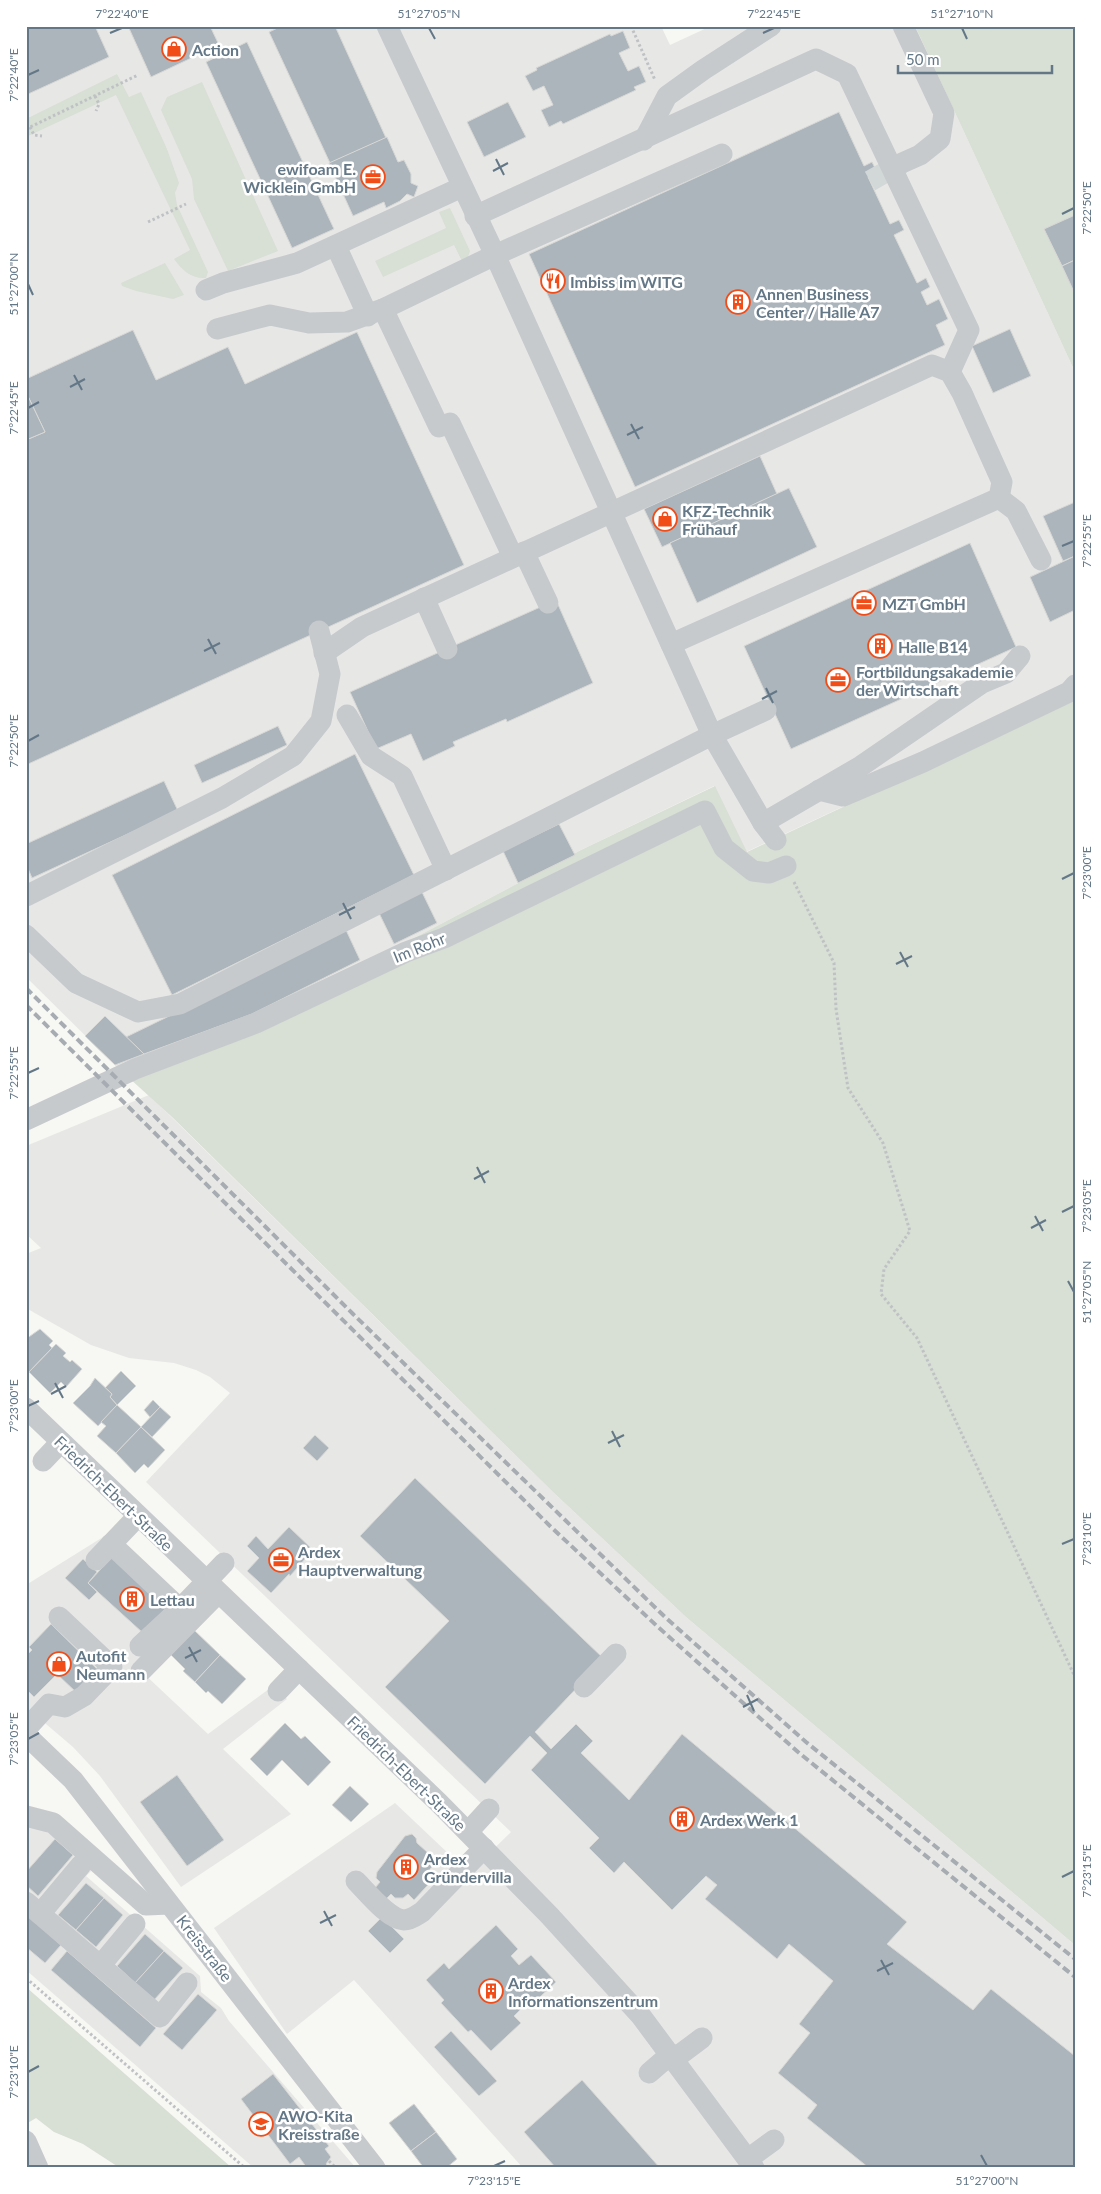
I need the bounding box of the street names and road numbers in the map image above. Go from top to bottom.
street label: Im Rohr [390,928,448,966]
street label: Friedrich-Ebert-Straße [51,1432,177,1554]
street label: Friedrich-Ebert-Straße [344,1712,470,1834]
street label: Kreisstraße [173,1911,237,1985]

